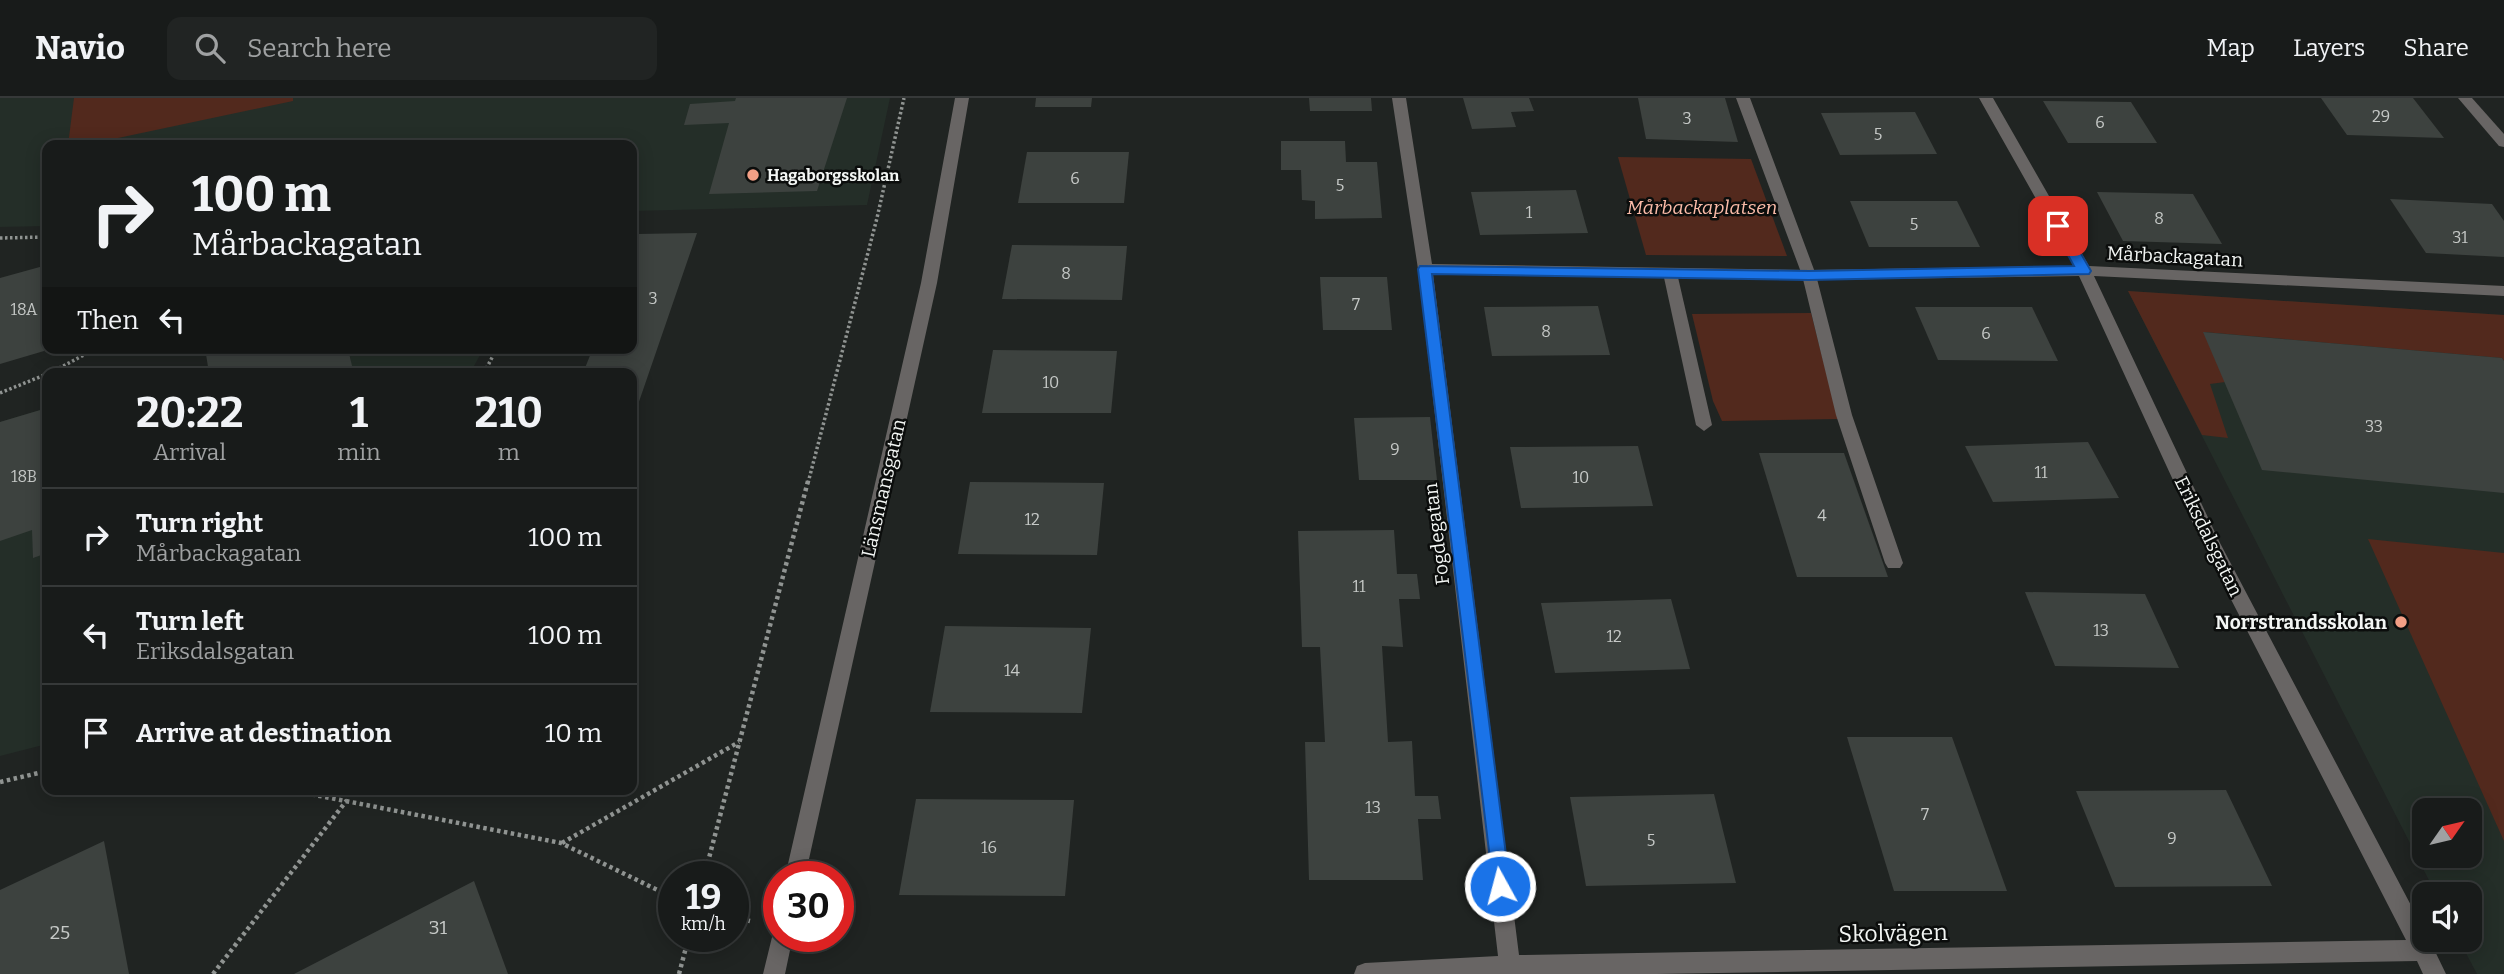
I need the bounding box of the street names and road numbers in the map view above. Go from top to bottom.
street label: Mårbackagatan [2106,241,2244,272]
street label: Länsmansgatan [856,417,911,560]
street label: Eriksdalsgatan [2170,473,2248,600]
street label: Fogdegatan [1419,482,1454,586]
street label: Skolvägen [1838,918,1948,948]

